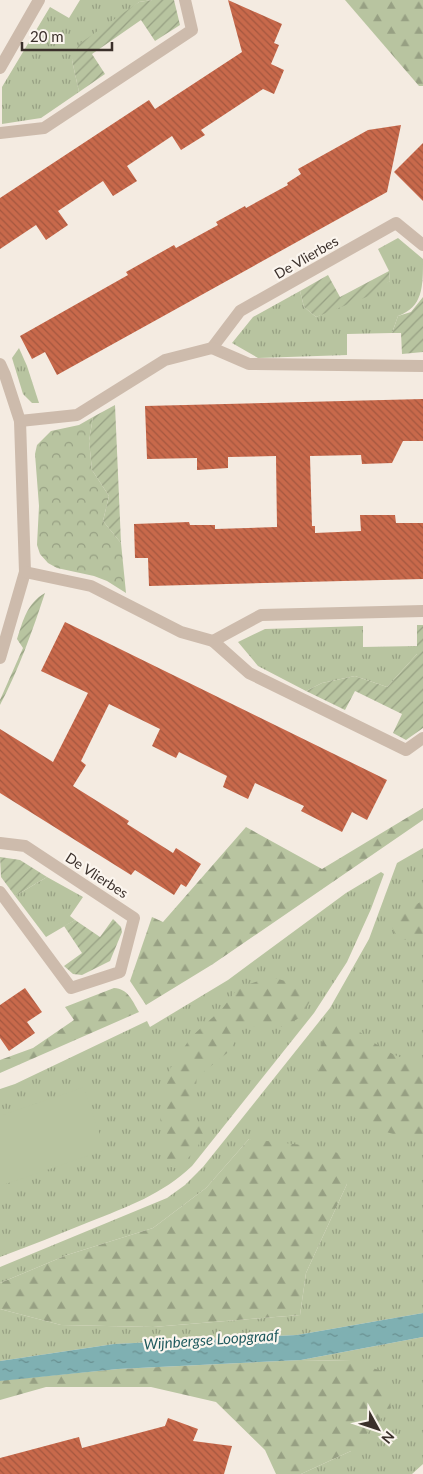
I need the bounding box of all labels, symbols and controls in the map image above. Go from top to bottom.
scale bar [22,20,112,52]
text: 20 m [30,27,64,45]
street label: De Vlierbes [271,232,341,282]
street label: De Vlierbes [63,849,131,901]
water label: Wijnbergse Loopgraaf [143,1325,280,1353]
north arrow [353,1404,403,1454]
text: N [378,1428,398,1447]

